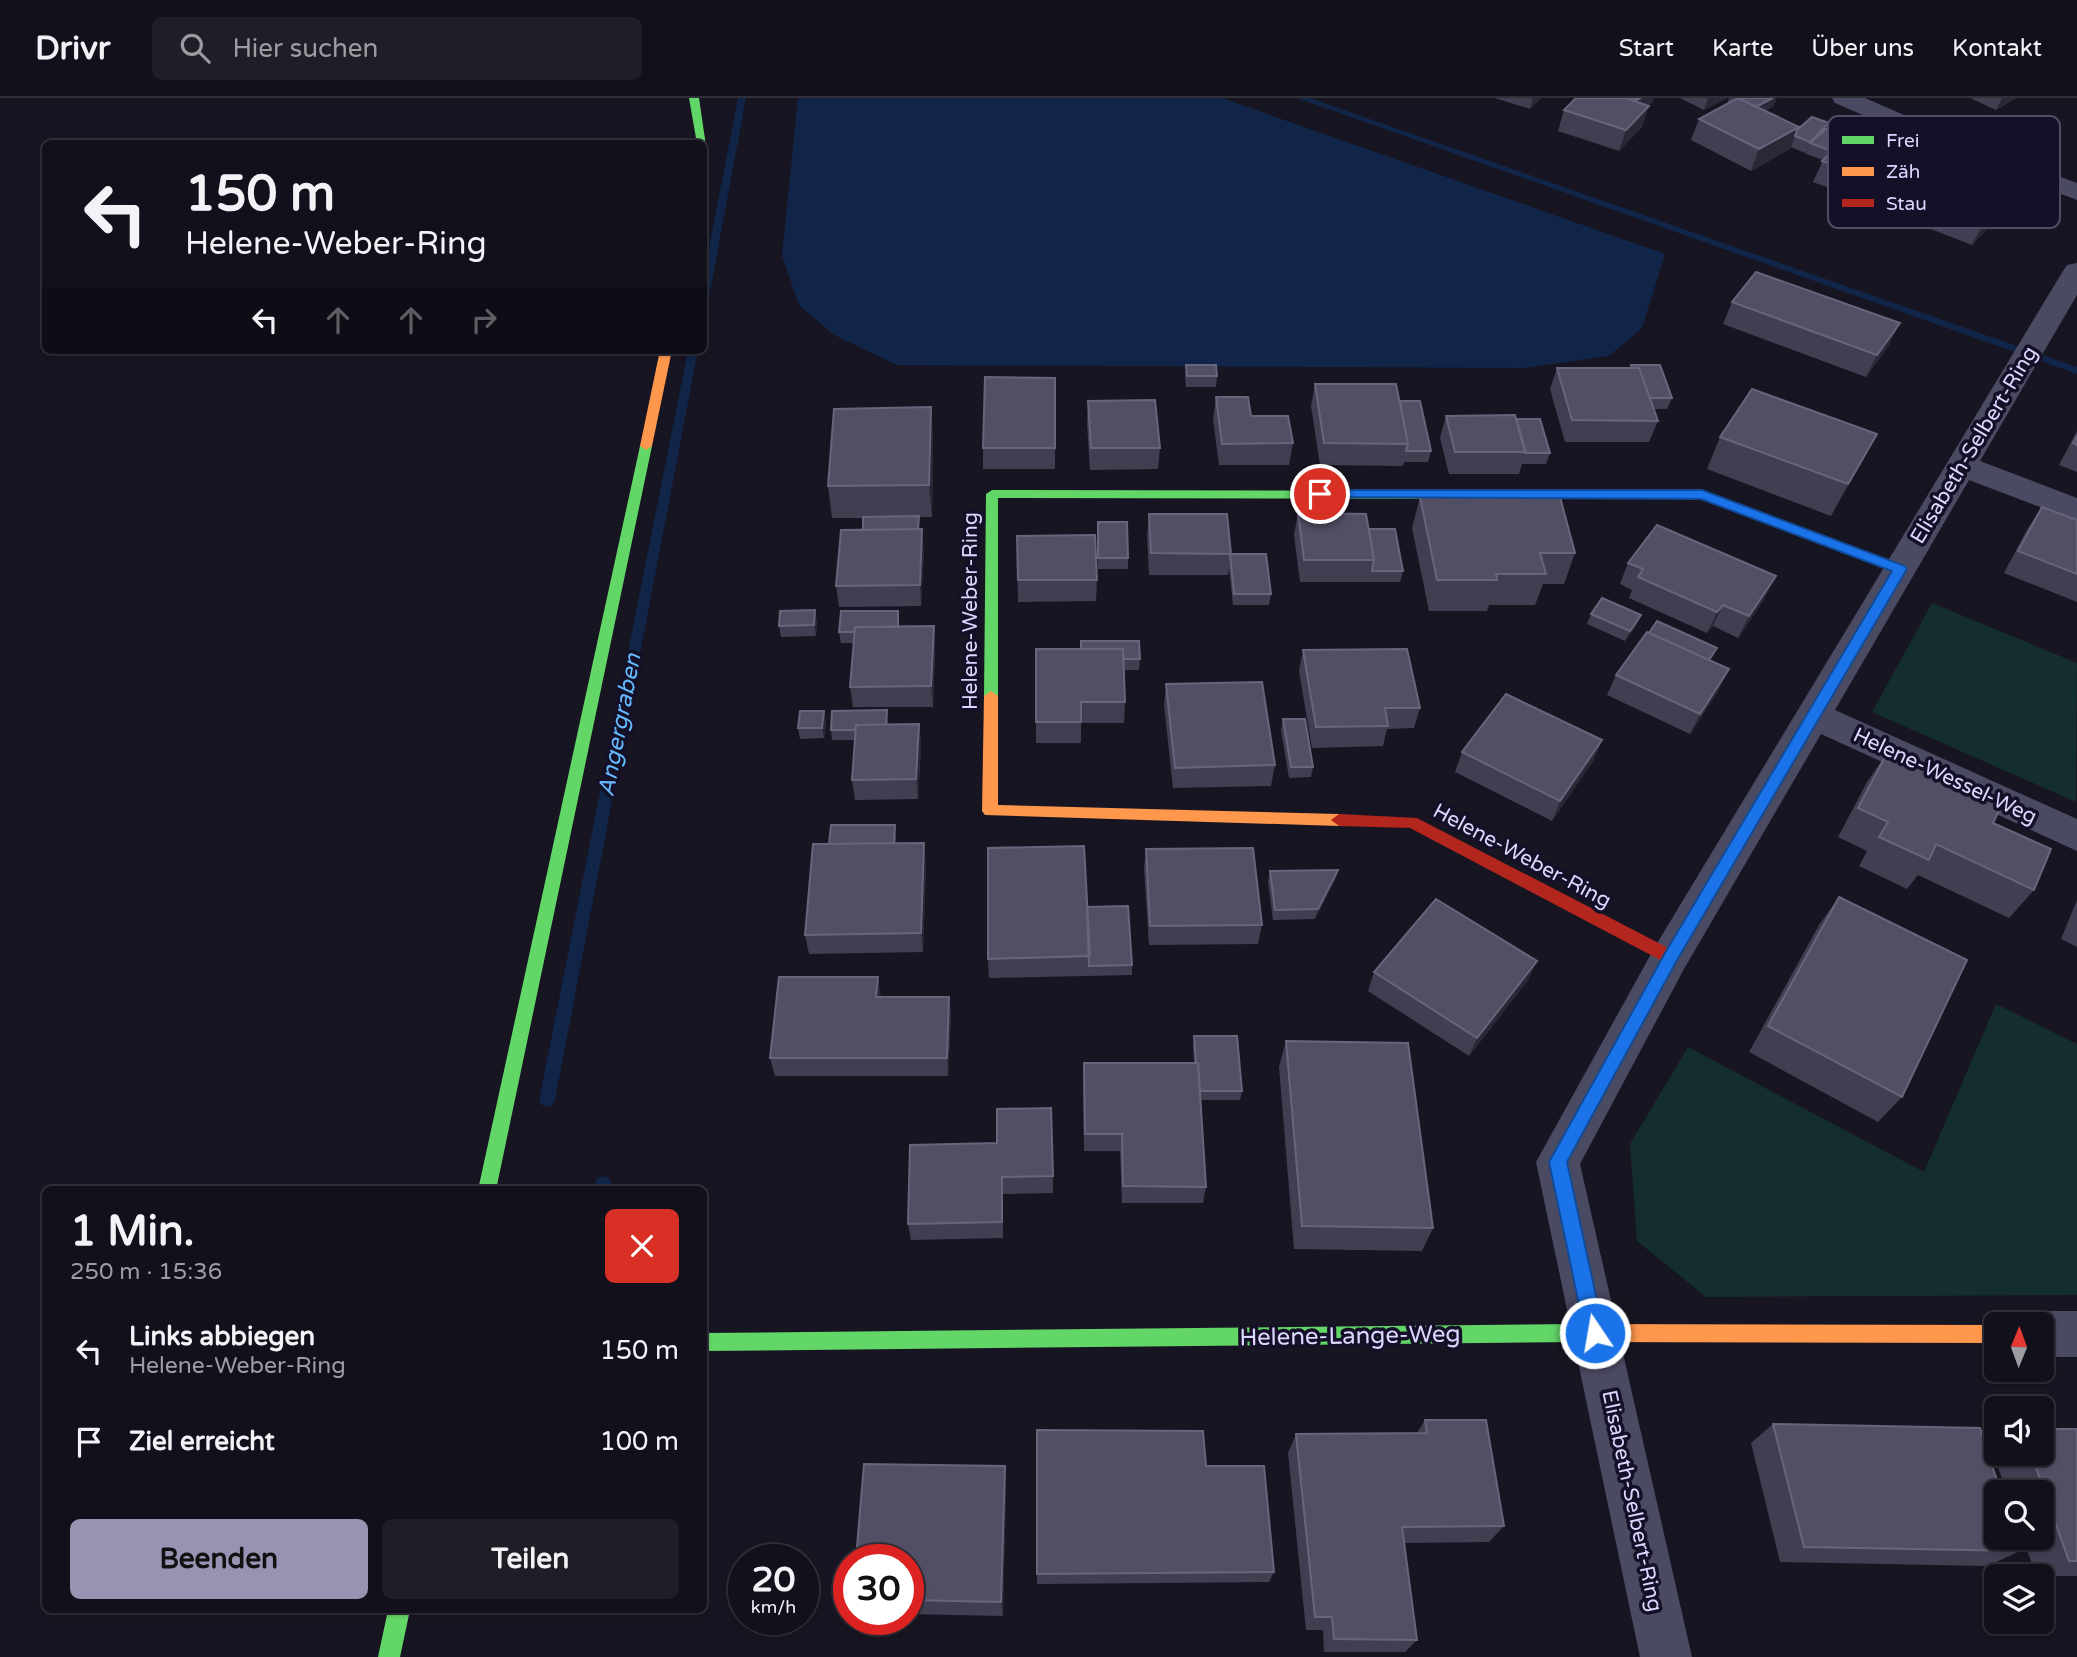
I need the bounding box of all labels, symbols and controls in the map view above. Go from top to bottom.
search box [152,17,642,80]
text: Drivr [35,29,110,68]
icon: search [176,29,214,67]
text: Hier suchen [232,33,378,64]
text: Start [1619,34,1674,63]
text: Karte [1712,34,1773,63]
text: Über uns [1811,34,1914,63]
text: Kontakt [1952,34,2042,63]
legend [1828,116,2060,228]
text: Frei [1886,130,1920,152]
text: Zäh [1886,161,1920,183]
text: 150 m [185,165,335,224]
icon: left [70,168,161,259]
text: Stau [1886,193,1927,215]
text: Helene-Weber-Ring [185,225,487,263]
icon: left [246,301,284,339]
icon: ahead [319,301,357,339]
icon: ahead [392,301,430,339]
icon: right [465,301,503,339]
street label: Elisabeth-Selbert-Ring [1905,342,2043,548]
pin [1290,464,1350,524]
icon: arrive [1301,475,1339,513]
street label: Helene-Weber-Ring [958,512,983,710]
water label: Angergraben [592,650,648,799]
street label: Helene-Wessel-Weg [1849,722,2041,830]
street label: Helene-Weber-Ring [1429,798,1615,914]
text: 1 Min. [70,1206,194,1257]
button: close [605,1209,679,1283]
text: 250 m · 15:36 [70,1258,222,1286]
position arrow [1558,1296,1632,1370]
north arrow [1984,1312,2054,1382]
map controls [1984,1312,2054,1634]
street label: Helene-Lange-Weg [1239,1320,1461,1352]
text: Links abbiegen [129,1321,315,1352]
icon: left [70,1332,108,1370]
text: 150 m [599,1335,679,1366]
text: Helene-Weber-Ring [129,1352,346,1380]
street label: Elisabeth-Selbert-Ring [1596,1388,1668,1614]
button: sound [1984,1396,2054,1466]
icon: arrive [70,1423,108,1461]
text: Ziel erreicht [129,1426,275,1457]
text: 100 m [599,1426,679,1457]
button: search [1984,1480,2054,1550]
button: Beenden [70,1519,368,1599]
button: Teilen [382,1519,679,1599]
speed limit sign: 30 [833,1544,924,1635]
text: 20 [752,1559,795,1601]
button: layers [1984,1564,2054,1634]
text: km/h [751,1596,796,1618]

